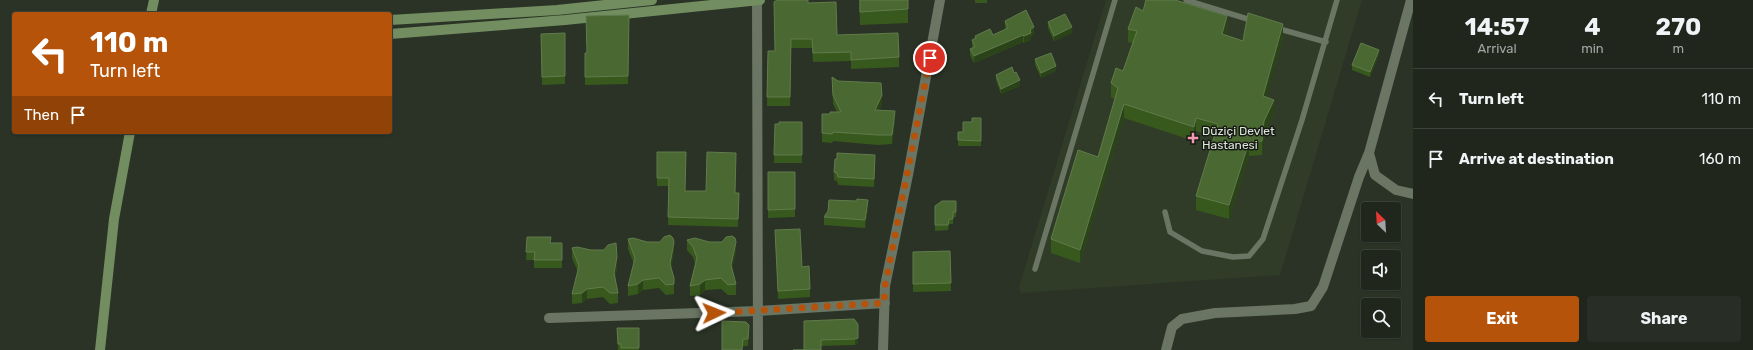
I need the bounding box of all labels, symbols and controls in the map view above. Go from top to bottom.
text: 14:57 [1465,13,1529,41]
text: 4 [1584,13,1601,41]
text: 270 [1656,13,1701,41]
text: 110 m [90,26,168,59]
icon: left [24,28,76,80]
pin [913,41,947,75]
text: Arrival [1478,41,1517,56]
text: min [1581,41,1604,56]
text: m [1673,41,1684,56]
icon: arrive [919,47,941,69]
text: Turn left [90,60,160,82]
icon: left [1425,88,1447,110]
text: Turn left [1459,90,1524,108]
text: 110 m [1702,90,1741,108]
icon: arrive [67,104,89,126]
text: Then [24,106,59,124]
place label: Düziçi Devlet Hastanesi [1202,124,1275,152]
marker: Düziçi Devlet Hastanesi [1187,132,1199,144]
icon: arrive [1425,148,1447,170]
text: Arrive at destination [1459,150,1614,168]
text: 160 m [1699,150,1741,168]
north arrow [1361,202,1401,242]
map controls [1361,202,1401,338]
button: sound [1361,250,1401,290]
position arrow [693,292,735,334]
button: Exit [1425,296,1579,342]
button: Share [1587,296,1741,342]
button: search [1361,298,1401,338]

